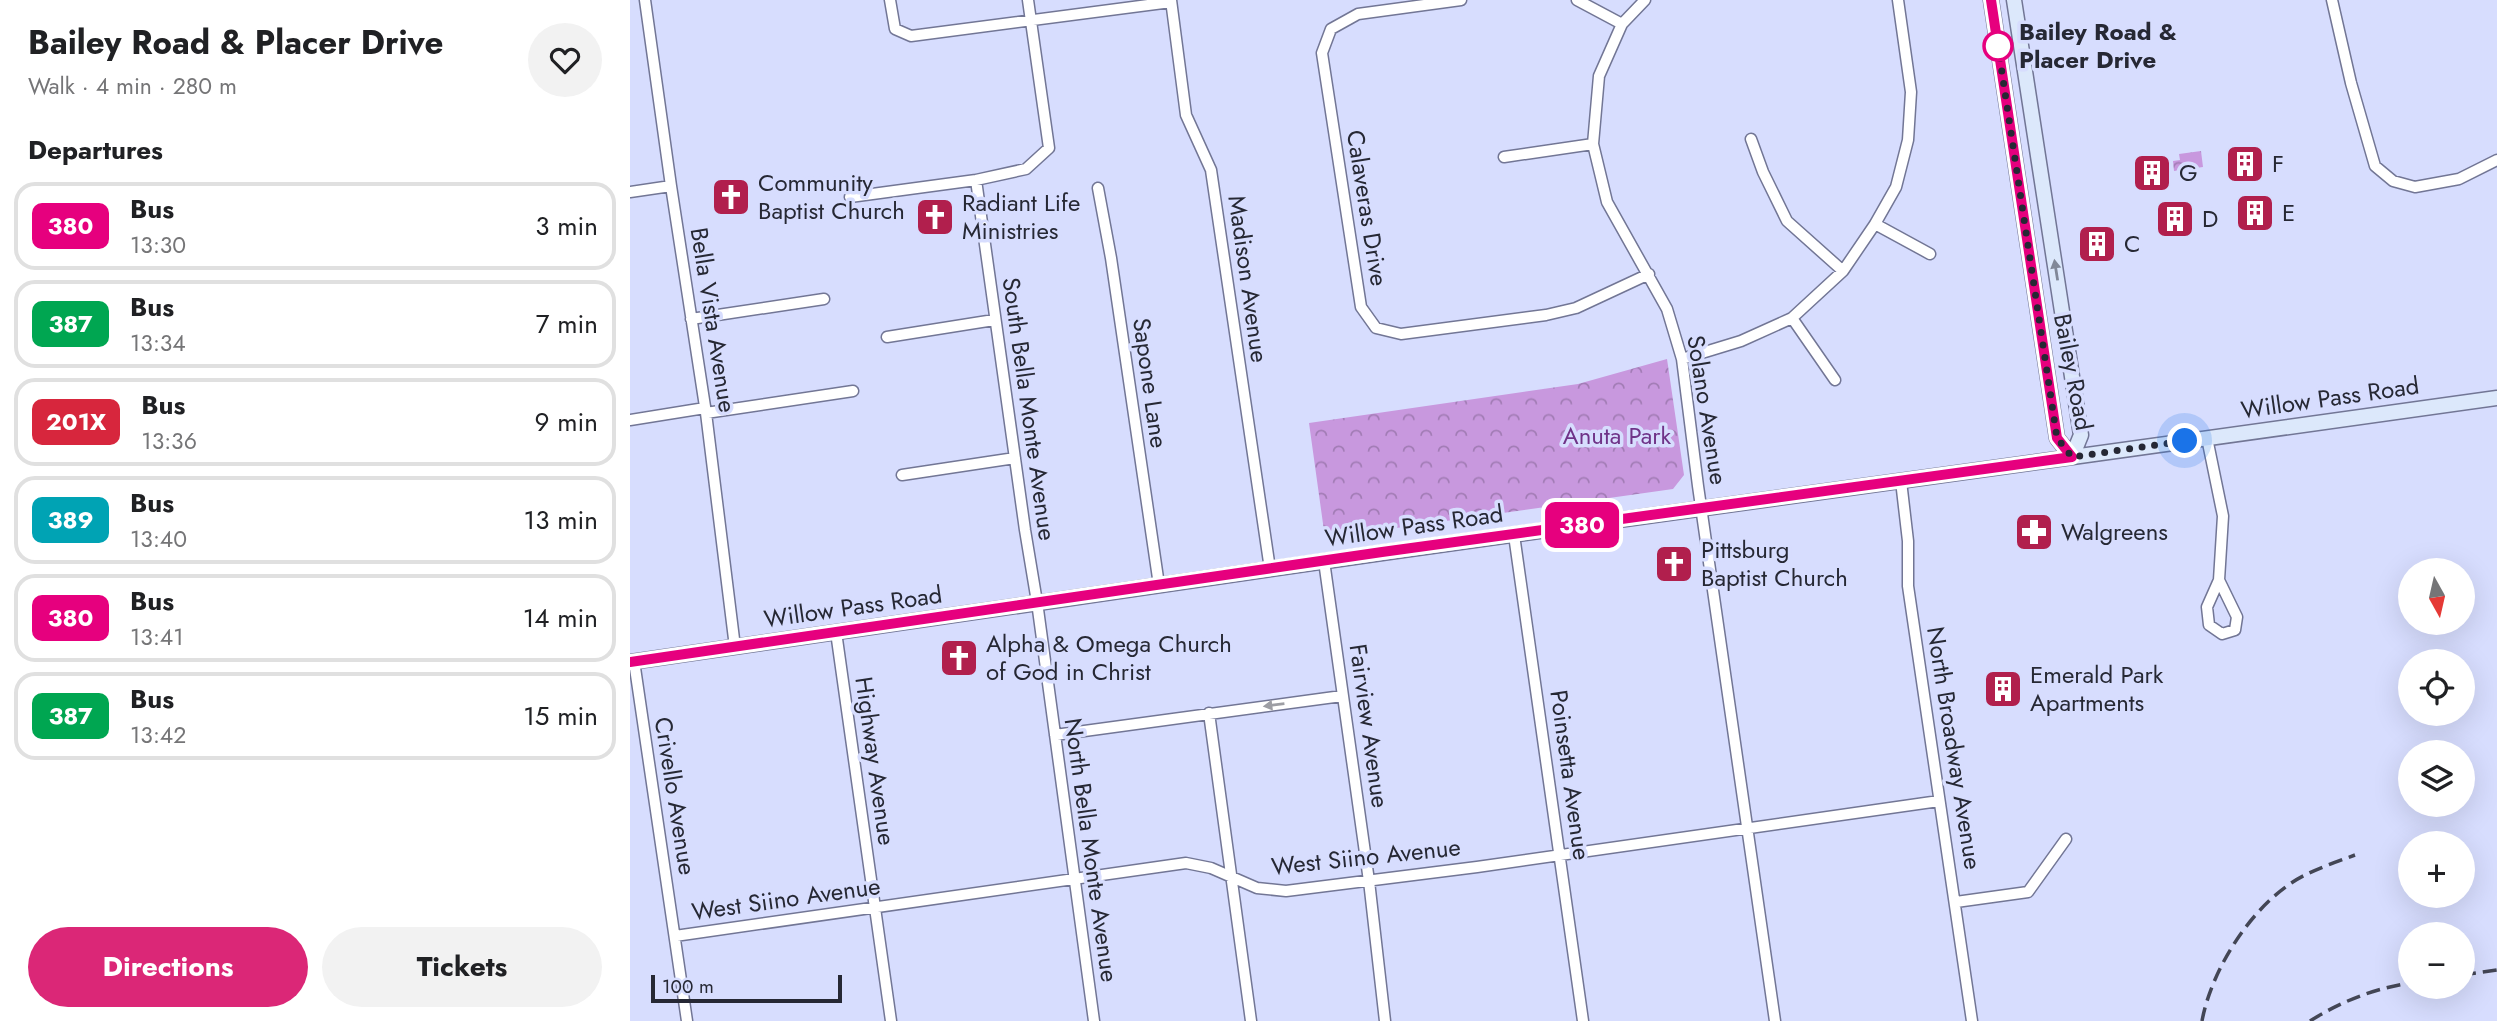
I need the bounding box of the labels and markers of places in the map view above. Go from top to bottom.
place label: Bailey Road & Placer Drive [2019,14,2177,77]
marker: Bailey Road & Placer Drive [1983,31,2013,61]
building icon: F [2224,143,2266,185]
place label: F [2272,146,2284,181]
building icon: G [2131,152,2173,194]
place label: G [2179,155,2198,190]
place label: Community Baptist Church [758,165,905,228]
church icon: Community Baptist Church [710,176,752,218]
place label: Radiant Life Ministries [962,185,1080,248]
building icon: E [2234,192,2276,234]
place label: E [2282,195,2295,230]
church icon: Radiant Life Ministries [914,196,956,238]
building icon: D [2154,198,2196,240]
place label: D [2202,201,2218,236]
building icon: C [2076,223,2118,265]
place label: C [2124,226,2140,261]
pharmacy icon: Walgreens [2013,511,2055,553]
place label: Walgreens [2061,514,2168,549]
place label: Pittsburg Baptist Church [1701,532,1848,595]
church icon: Pittsburg Baptist Church [1653,543,1695,585]
place label: Alpha & Omega Church of God in Christ [986,626,1232,689]
church icon: Alpha & Omega Church of God in Christ [938,637,980,679]
place label: Emerald Park Apartments [2030,657,2164,720]
building icon: Emerald Park Apartments [1982,668,2024,710]

